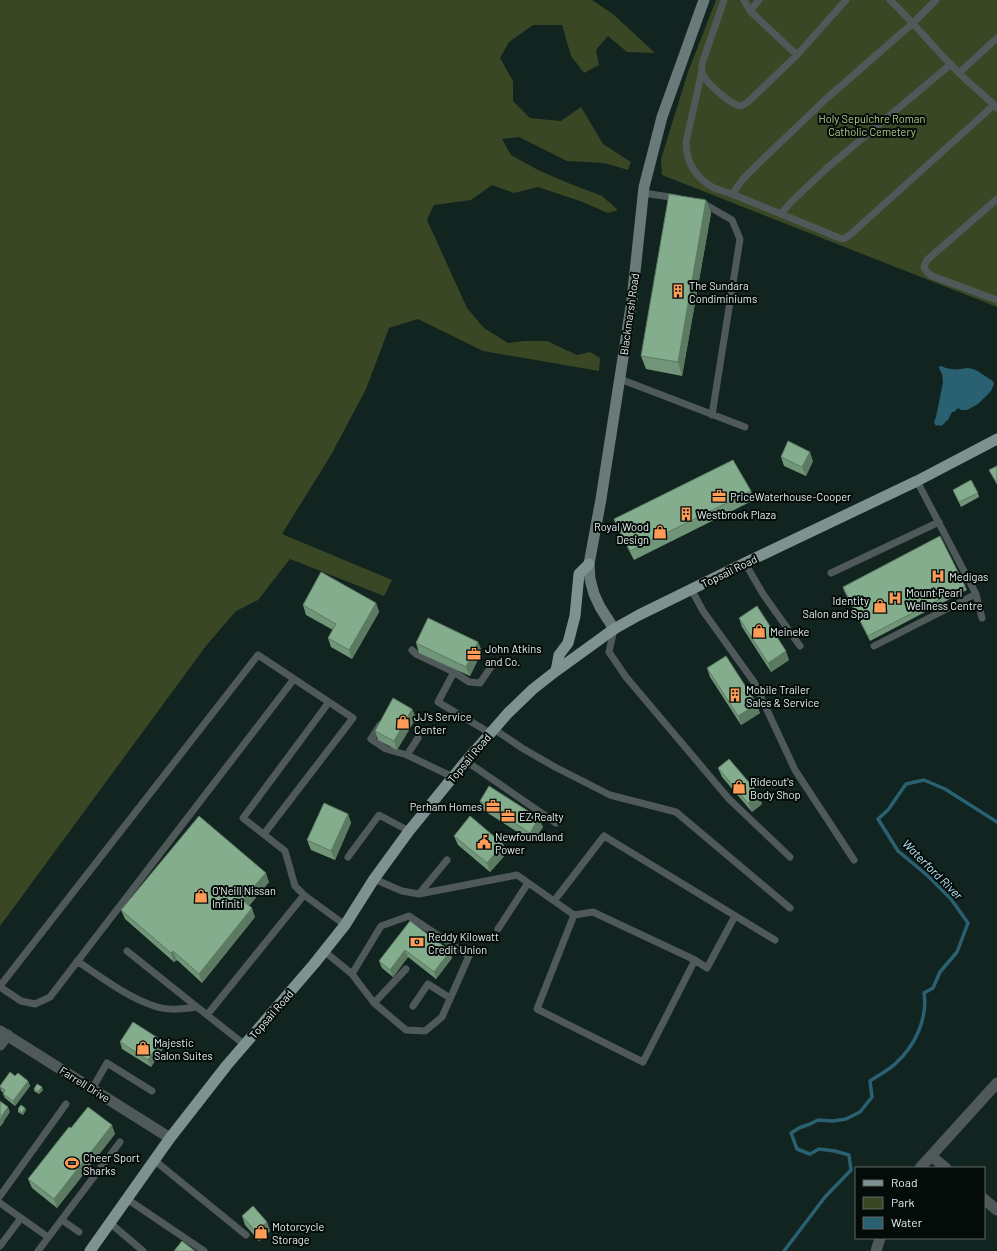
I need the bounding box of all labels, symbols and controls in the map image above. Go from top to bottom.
park label: Holy Sepulchre Roman Catholic Cemetery [819,112,925,138]
street label: Blackmarsh Road [617,272,641,356]
place label: The Sundara Condiminiums [689,279,757,305]
building icon: The Sundara Condiminiums [670,283,686,299]
office icon: PriceWaterhouse-Cooper [711,488,727,504]
place label: PriceWaterhouse-Cooper [730,490,851,503]
building icon: Westbrook Plaza [678,506,694,522]
place label: Westbrook Plaza [697,508,776,521]
place label: Royal Wood Design [594,520,649,546]
shop icon: Royal Wood Design [652,524,668,540]
street label: Topsail Road [699,552,759,590]
hospital icon: Medigas [930,568,946,584]
place label: Medigas [949,570,988,583]
place label: Mount Pearl Wellness Centre [906,586,983,612]
hospital icon: Mount Pearl Wellness Centre [887,590,903,606]
place label: Identity Salon and Spa [803,594,869,620]
shop icon: Identity Salon and Spa [872,598,888,614]
shop icon: Meineke [751,623,767,639]
place label: Meineke [770,625,810,638]
place label: John Atkins and Co. [485,642,542,668]
office icon: John Atkins and Co. [466,646,482,662]
place label: Mobile Trailer Sales & Service [746,683,820,709]
building icon: Mobile Trailer Sales & Service [727,687,743,703]
place label: JJ's Service Center [414,710,472,736]
shop icon: JJ's Service Center [395,714,411,730]
street label: Topsail Road [445,731,493,785]
place label: Rideout's Body Shop [750,775,801,801]
shop icon: Rideout's Body Shop [731,779,747,795]
office icon: Perham Homes [485,798,501,814]
place label: Perham Homes [410,800,482,813]
office icon: EZ Realty [500,808,516,824]
place label: EZ Realty [519,810,564,823]
place label: Newfoundland Power [495,830,563,856]
public building icon: Newfoundland Power [476,834,492,850]
water label: Waterford River [900,836,967,903]
place label: O'Neill Nissan Infiniti [212,884,276,910]
shop icon: O'Neill Nissan Infiniti [193,888,209,904]
place label: Reddy Kilowatt Credit Union [428,930,499,956]
bank icon: Reddy Kilowatt Credit Union [409,934,425,950]
street label: Topsail Road [246,987,296,1041]
place label: Majestic Salon Suites [154,1036,213,1062]
shop icon: Majestic Salon Suites [135,1040,151,1056]
street label: Farrell Drive [57,1063,113,1105]
place label: Cheer Sport Sharks [83,1151,140,1177]
sports icon: Cheer Sport Sharks [64,1155,80,1171]
legend [855,1167,985,1239]
text: Road [891,1175,918,1189]
text: Park [891,1195,915,1209]
text: Water [891,1215,923,1229]
place label: Motorcycle Storage [272,1220,324,1246]
shop icon: Motorcycle Storage [253,1224,269,1240]

